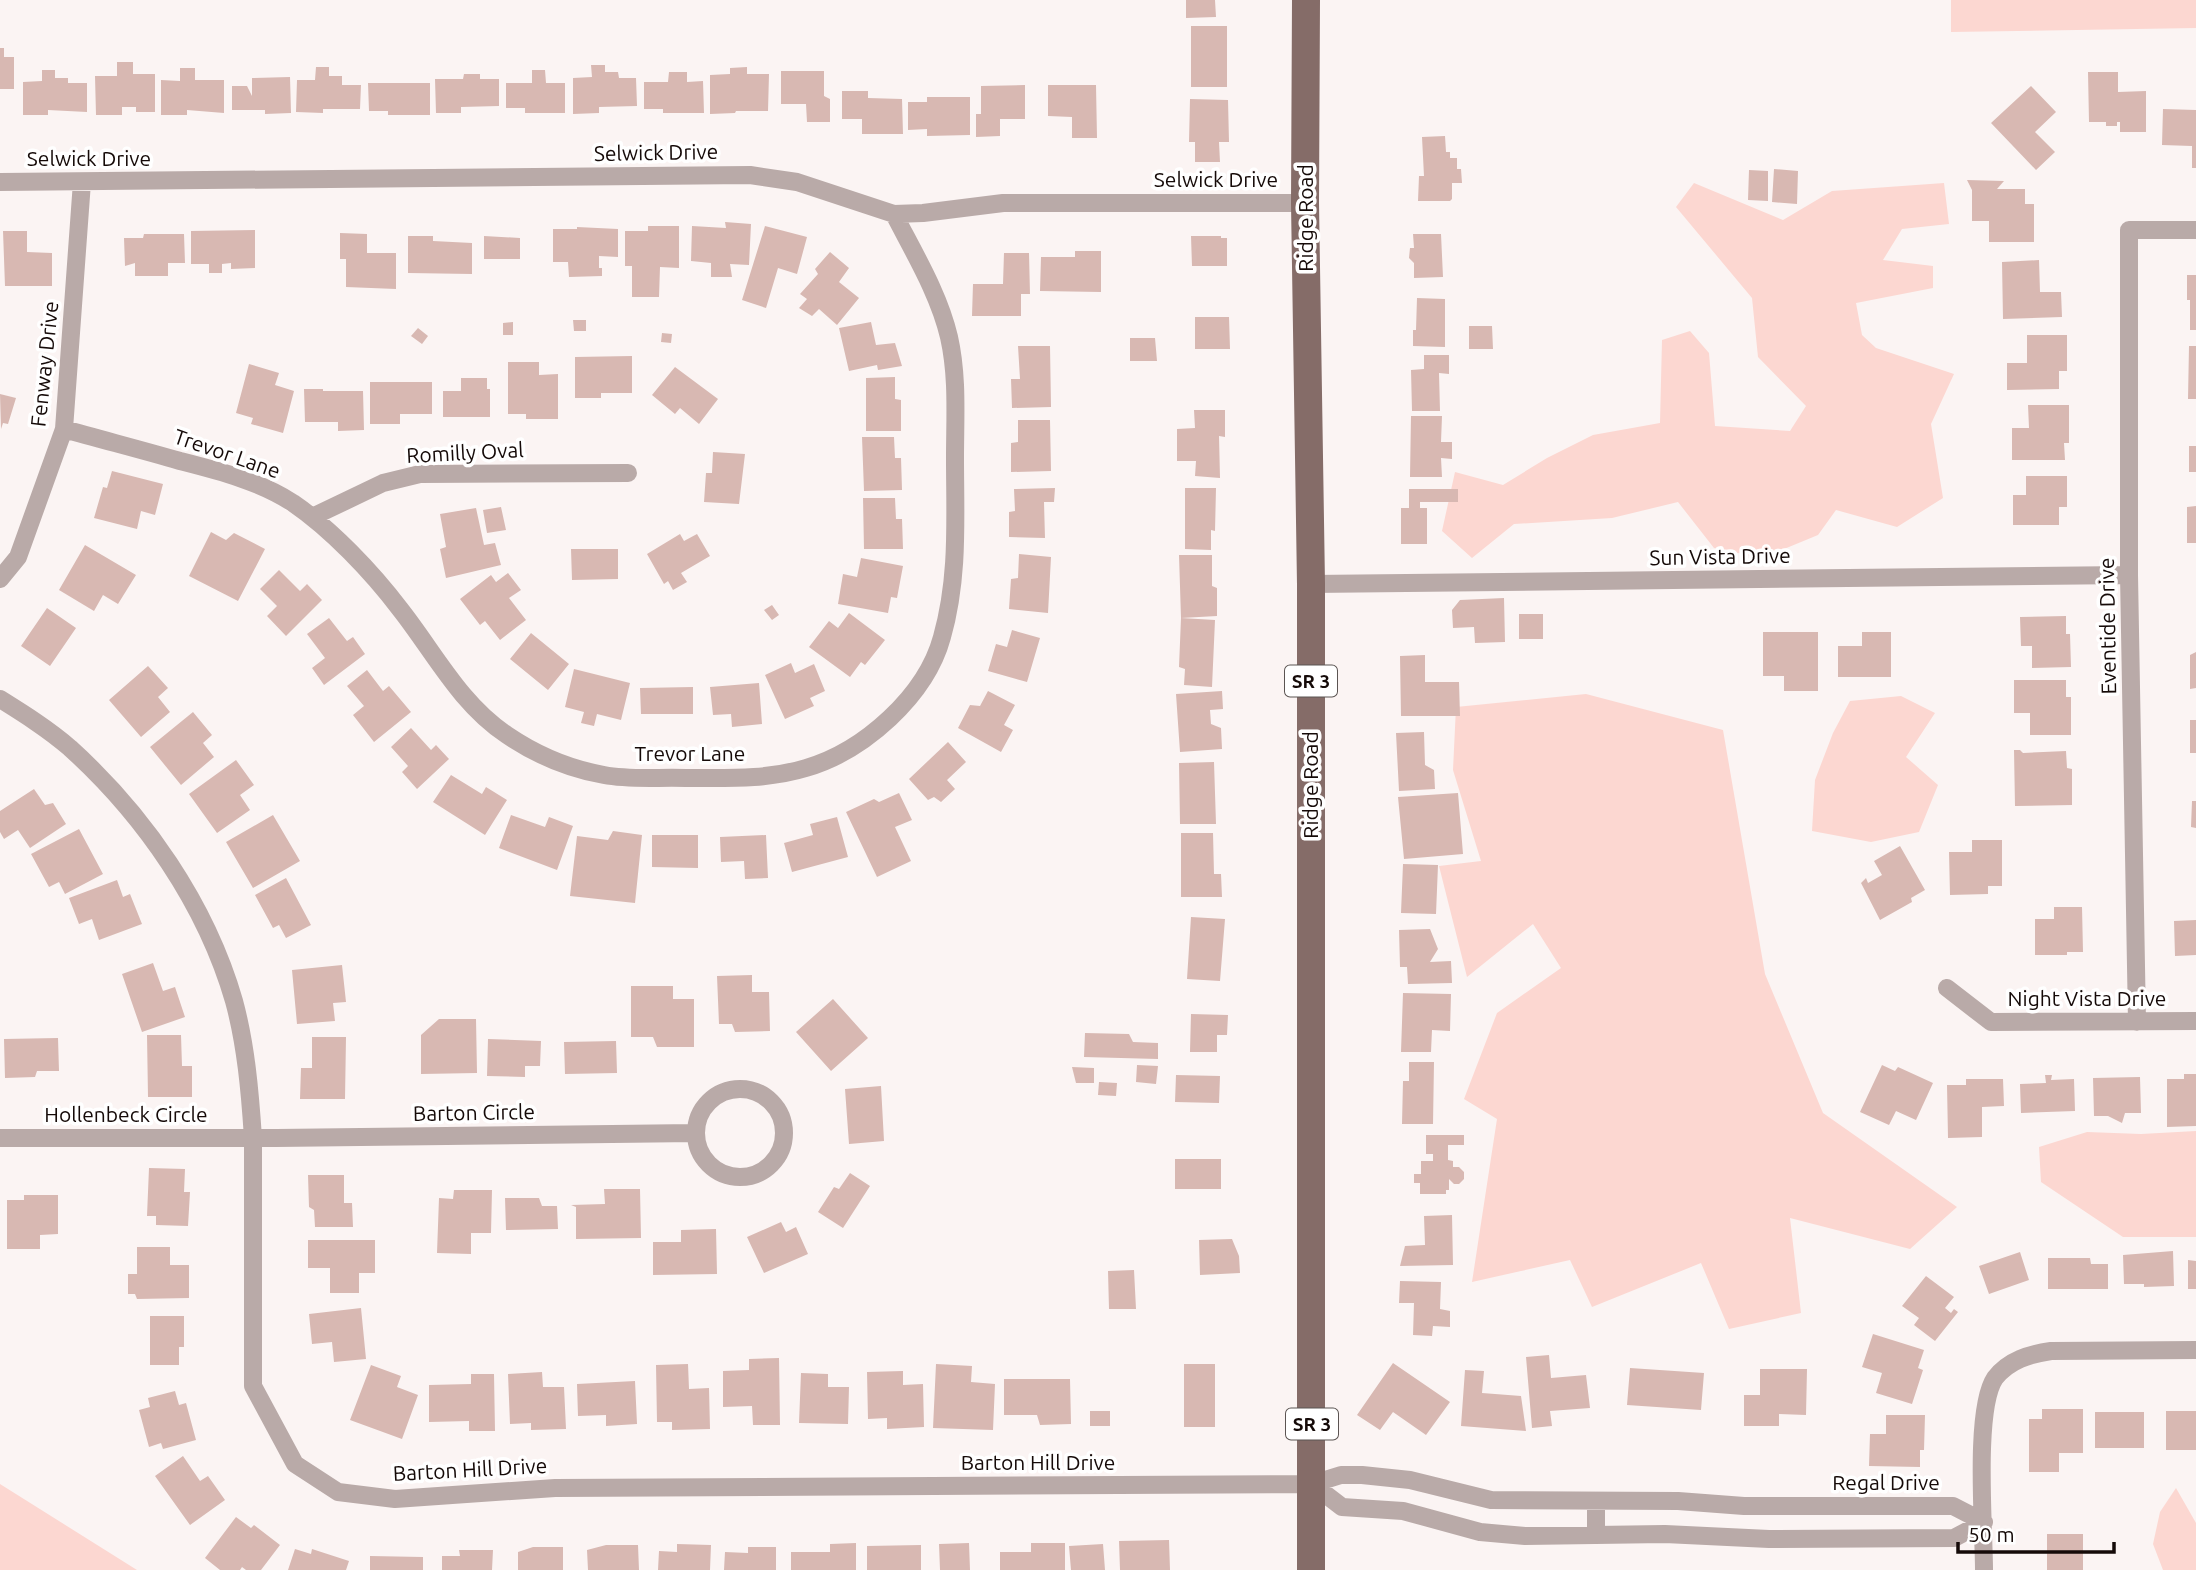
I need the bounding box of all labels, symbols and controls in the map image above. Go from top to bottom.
street label: Selwick Drive [594,139,718,165]
street label: Selwick Drive [27,146,151,170]
street label: Ridge Road [1293,164,1317,272]
street label: Selwick Drive [1154,167,1278,191]
street label: Fenway Drive [25,300,63,428]
street label: Trevor Lane [171,424,284,482]
street label: Romilly Oval [406,437,524,467]
street label: Sun Vista Drive [1649,543,1791,569]
street label: Eventide Drive [2094,557,2120,695]
road number: SR 3 [1285,666,1337,696]
street label: Ridge Road [1298,731,1322,839]
street label: Trevor Lane [635,741,745,765]
street label: Night Vista Drive [2008,986,2166,1010]
street label: Barton Circle [413,1099,535,1125]
street label: Hollenbeck Circle [44,1102,208,1126]
road number: SR 3 [1286,1408,1338,1440]
street label: Barton Hill Drive [961,1450,1115,1474]
street label: Barton Hill Drive [392,1453,548,1485]
street label: Regal Drive [1832,1470,1940,1494]
scale bar [1958,1510,2114,1554]
text: 50 m [1968,1522,2015,1546]

